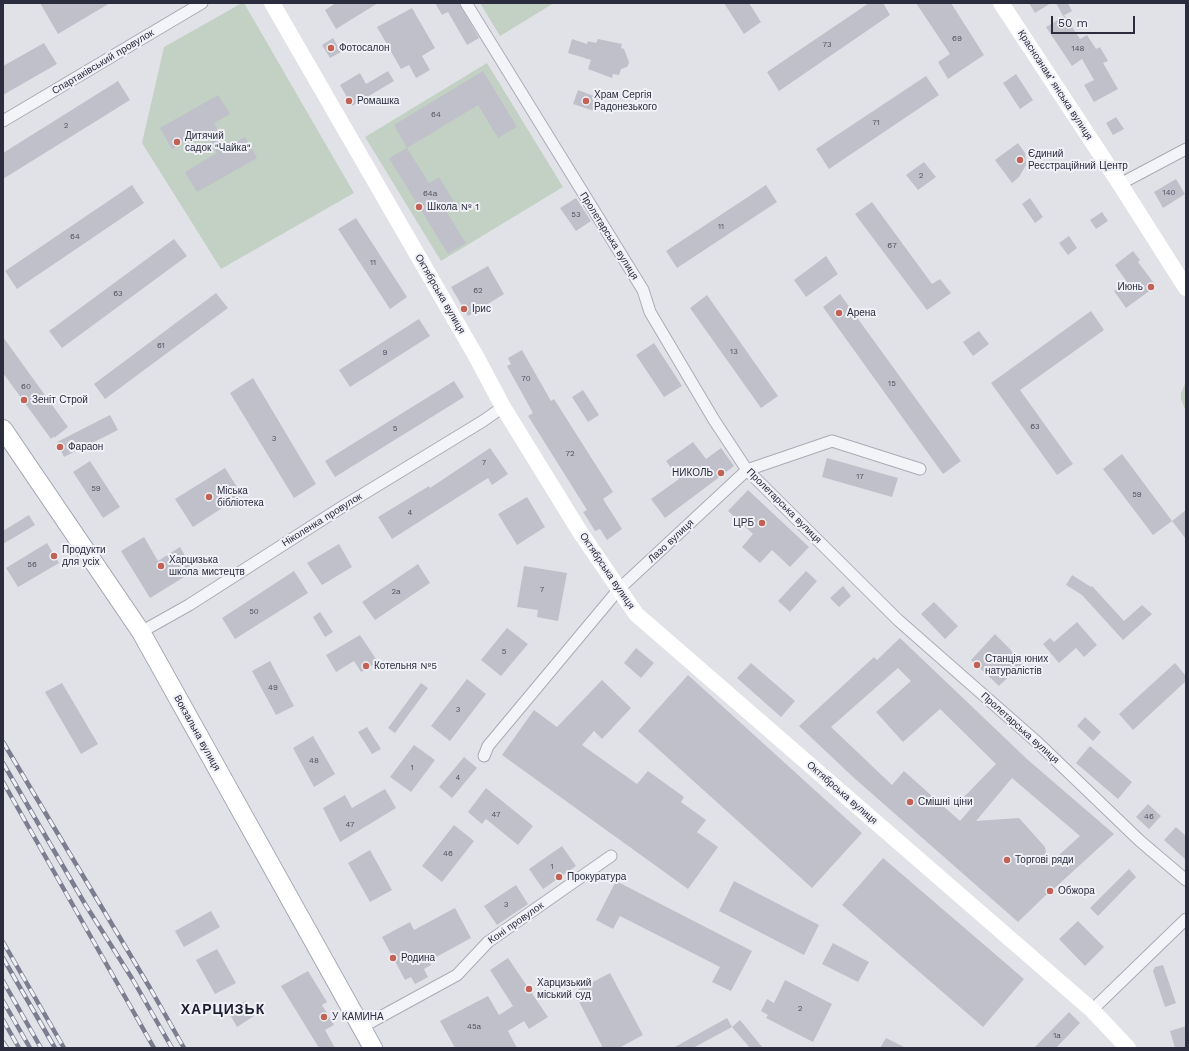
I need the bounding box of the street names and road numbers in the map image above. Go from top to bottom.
street label: Спартаківський провулок [50,27,156,97]
street label: Краснознамʼянська вулиця [1015,28,1095,142]
street label: Пролетарська вулиця [577,190,641,282]
street label: Октябрська вулиця [412,252,468,336]
street label: Пролетарська вулиця [744,466,824,546]
street label: Ніколенка провулок [280,491,364,549]
street label: Лазо вулиця [646,517,696,565]
street label: Октябрська вулиця [577,530,637,612]
street label: Пролетарська вулиця [978,690,1062,766]
street label: Вокзальна вулиця [171,693,223,773]
street label: Октябрська вулиця [804,759,880,827]
street label: Коні провулок [486,899,546,947]

